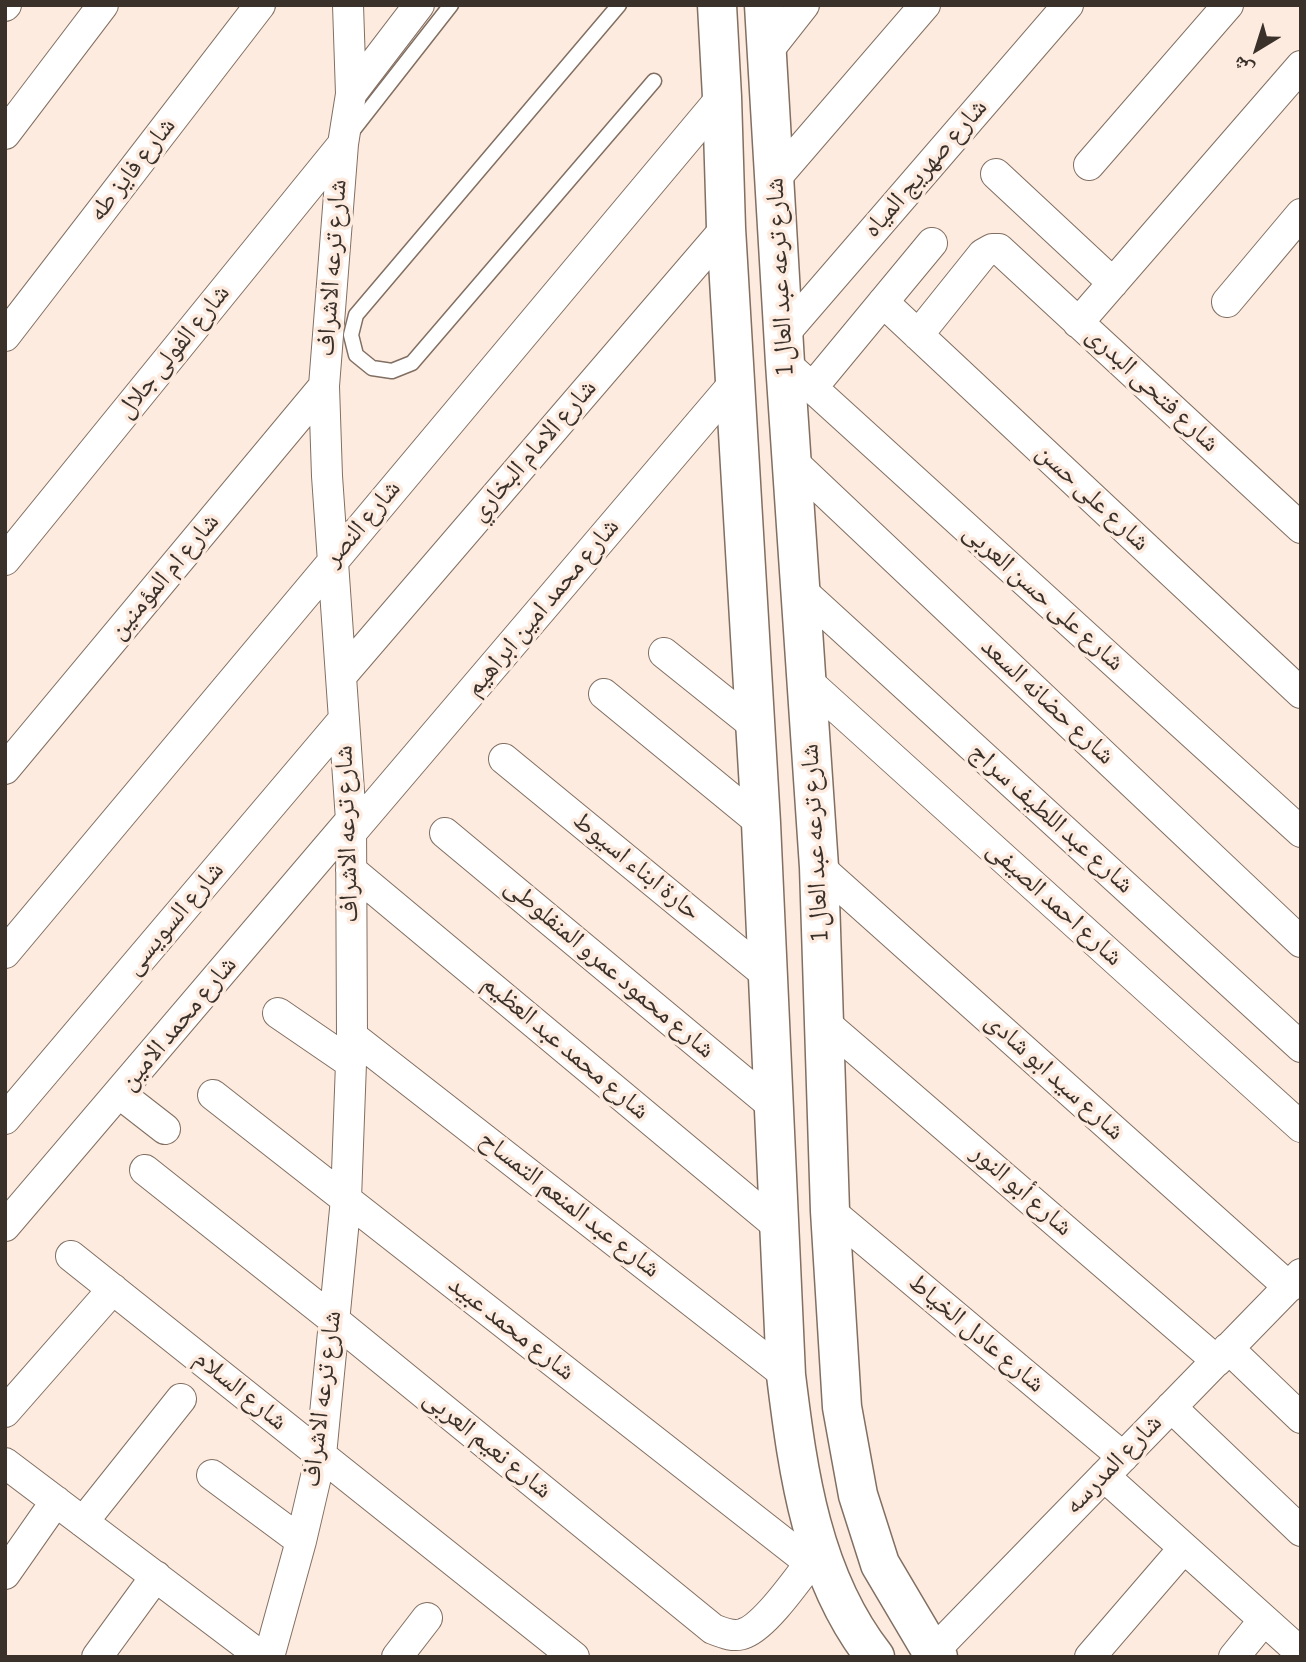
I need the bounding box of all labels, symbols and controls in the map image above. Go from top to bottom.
north arrow [1222,14,1292,84]
text: ش [1229,51,1259,81]
street label: شارع صهريج المياه [857,93,995,245]
street label: شارع فايز طه [83,112,183,228]
street label: شارع ترعه عبد العال 1 [760,177,802,375]
street label: شارع ترعه الاشراف [311,178,355,358]
street label: شارع الفولى جلال [111,279,237,425]
street label: شارع فتحى البدرى [1079,320,1225,460]
street label: شارع الامام البخاري [464,374,604,528]
street label: شارع على حسن [1029,437,1155,559]
street label: شارع النصر [318,474,408,574]
street label: شارع ام المؤمنين [103,508,227,646]
street label: شارع محمد امين ابراهيم [459,513,627,703]
street label: شارع على حسن العربى [956,517,1130,679]
street label: شارع حضانه السعد [973,632,1121,772]
street label: شارع عبد اللطيف سراج [962,737,1140,901]
street label: شارع ترعه عبد العال 1 [795,743,837,941]
street label: شارع ترعه الاشراف [329,745,367,923]
street label: حارة ابناء اسيوط [566,806,706,928]
street label: شارع احمد الصيفى [979,835,1129,973]
street label: شارع السويسى [118,856,232,982]
street label: شارع محمود عمرو المنفلوطى [498,872,720,1066]
street label: شارع محمد الامين [114,950,244,1098]
street label: شارع محمد عبد العظيم [475,969,655,1127]
street label: شارع سيد ابو شادى [978,1006,1130,1148]
street label: شارع عبد المنعم التمساح [472,1125,666,1285]
street label: شارع أبو النور [964,1138,1078,1244]
street label: شارع عادل الخياط [901,1268,1051,1400]
street label: شارع محمد عبيد [441,1270,581,1388]
street label: شارع ترعه الاشراف [297,1309,349,1489]
street label: شارع السلام [187,1344,293,1438]
street label: شارع نعيم العربى [416,1384,558,1506]
street label: شارع المدرسه [1059,1408,1169,1522]

